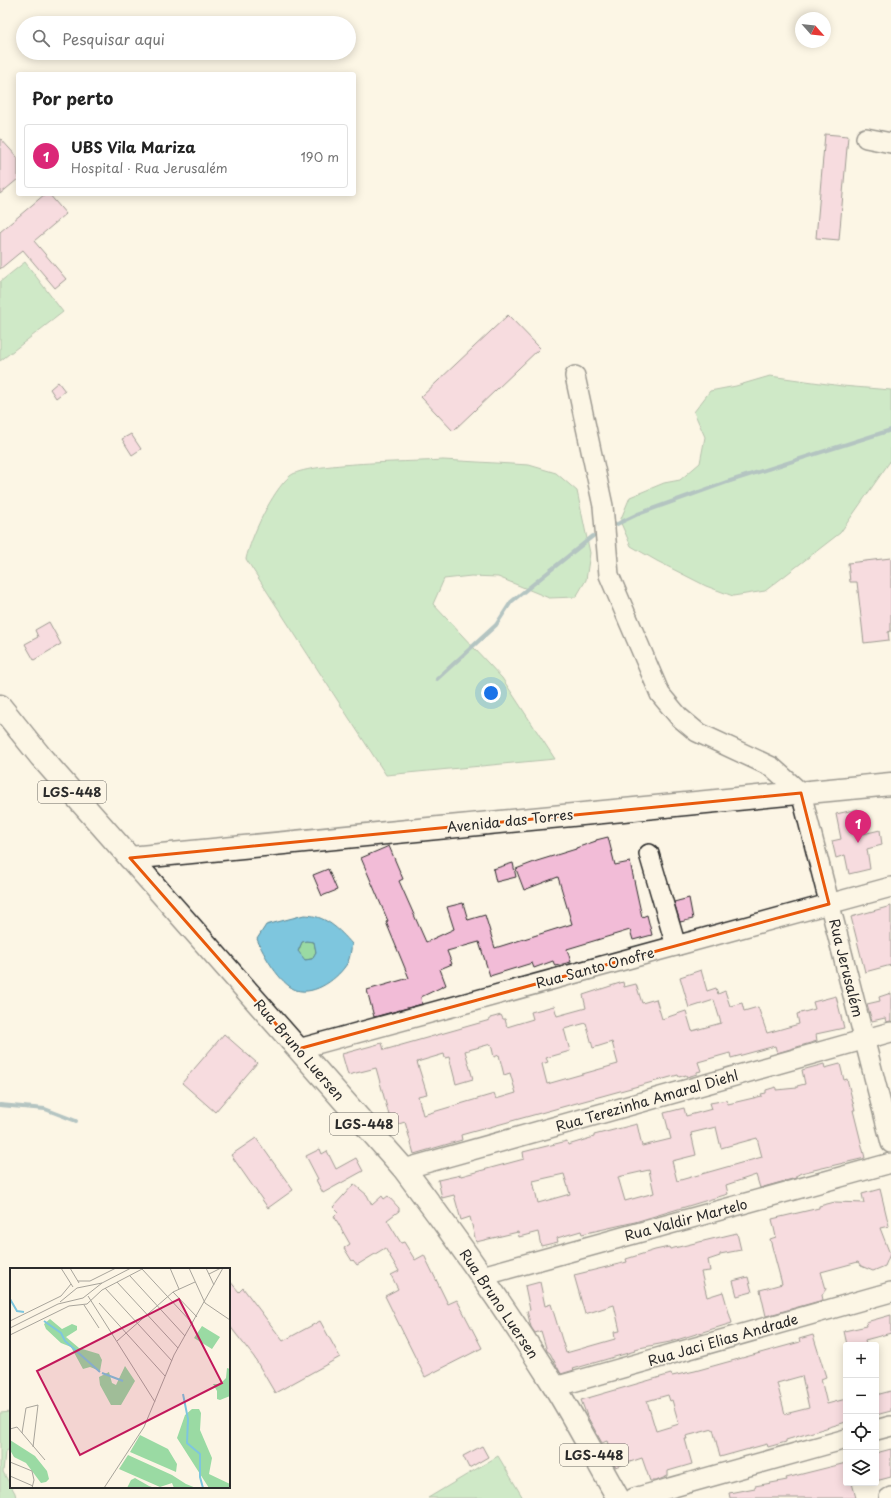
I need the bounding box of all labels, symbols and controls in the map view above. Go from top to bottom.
north arrow [795,12,831,48]
search box [16,16,356,60]
icon: search [30,27,52,49]
text: Pesquisar aqui [62,27,165,50]
text: Por perto [32,85,113,111]
text: UBS Vila Mariza [71,135,196,158]
text: 1 [43,147,49,166]
text: 190 m [300,147,339,166]
text: Hospital · Rua Jerusalém [71,158,228,177]
your location [481,683,501,703]
road number: LGS-448 [38,781,106,803]
street label: Avenida das Torres [446,803,574,838]
pin: 1 [845,810,871,843]
street label: Rua Jerusalém [824,916,869,1019]
street label: Rua Santo Onofre [533,942,656,993]
street label: Rua Bruno Luersen [249,994,349,1105]
street label: Rua Terezinha Amaral Diehl [553,1064,741,1137]
road number: LGS-448 [330,1113,398,1135]
street label: Rua Valdir Martelo [622,1193,750,1246]
street label: Rua Bruno Luersen [455,1245,544,1363]
inset map [10,1268,230,1488]
street label: Rua Jaci Elias Andrade [645,1308,800,1371]
map controls [843,1342,879,1486]
button: + [843,1342,879,1378]
button: − [843,1378,879,1414]
button: locate [843,1414,879,1450]
road number: LGS-448 [560,1444,628,1466]
button: layers [843,1450,879,1486]

